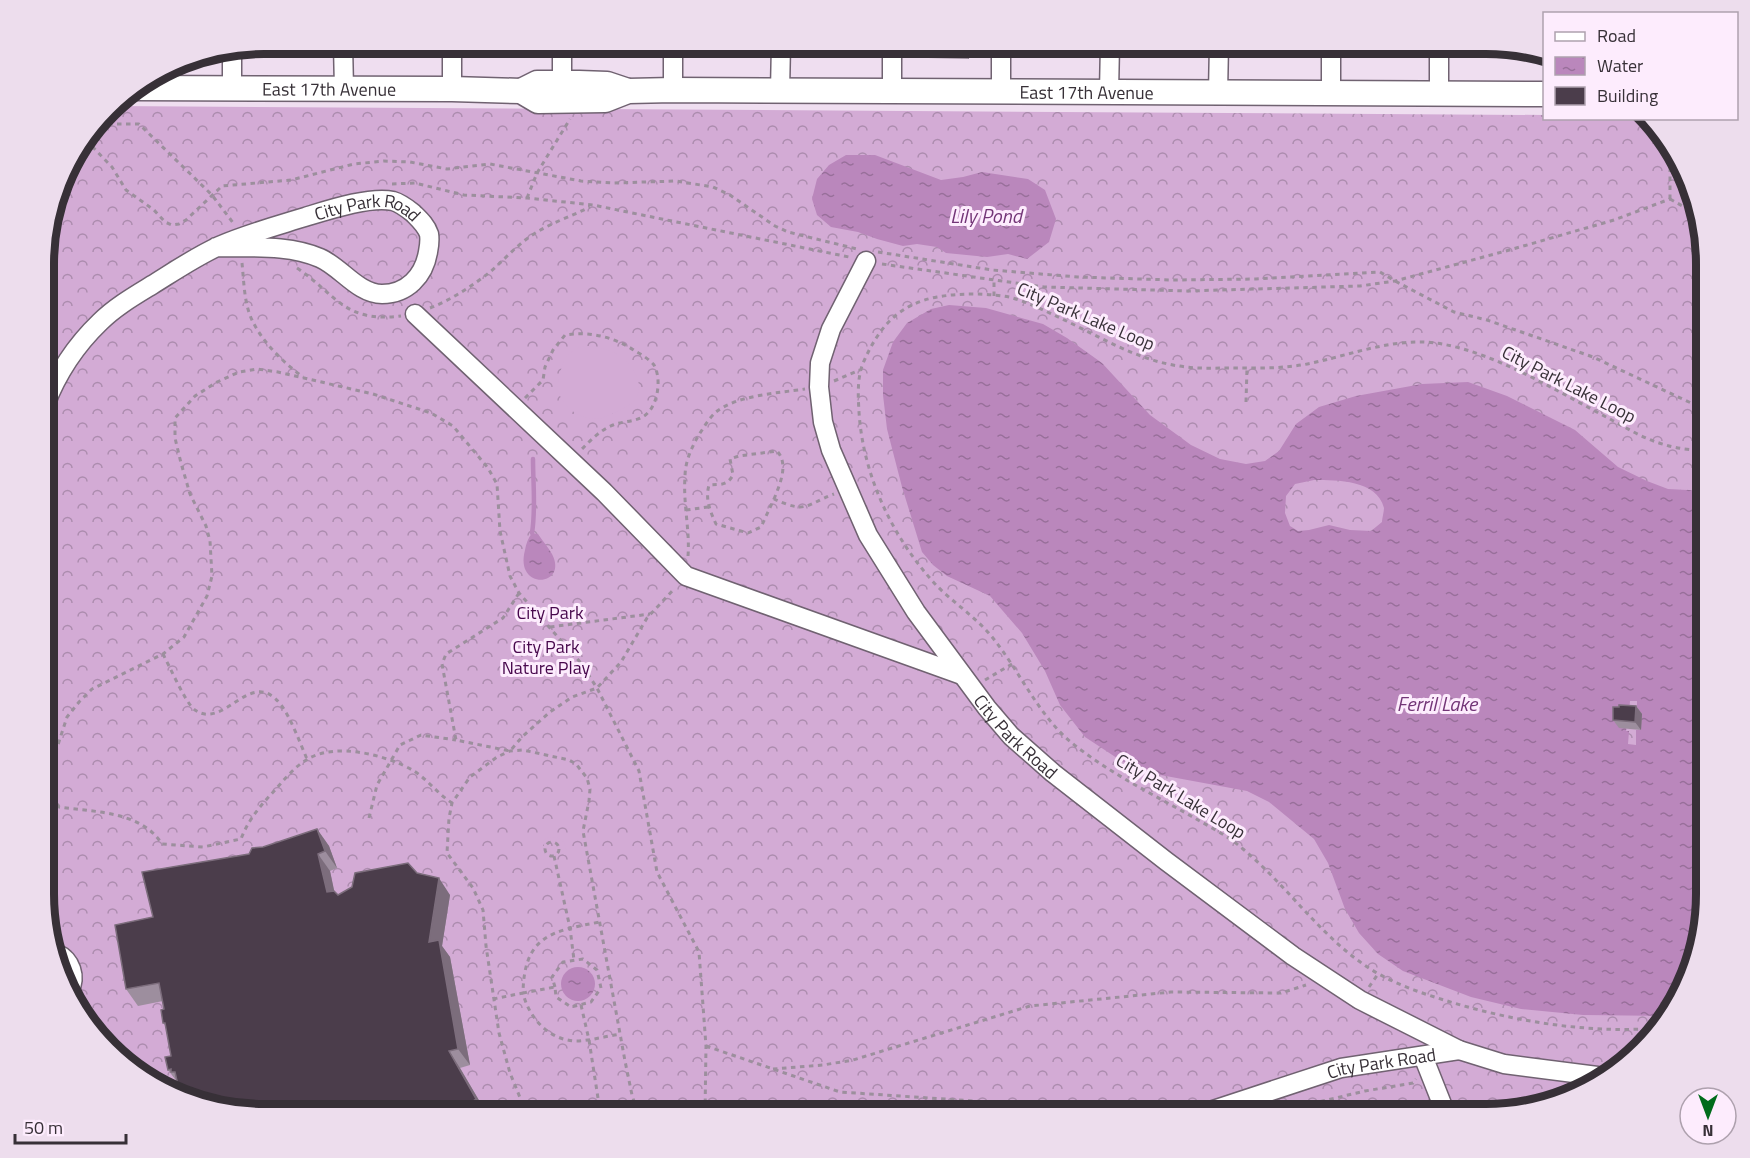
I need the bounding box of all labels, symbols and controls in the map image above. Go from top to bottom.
legend [1543,12,1738,120]
text: Road [1597,22,1636,49]
text: Water [1597,52,1643,79]
street label: East 17th Avenue [262,75,396,102]
street label: East 17th Avenue [1019,78,1154,106]
text: Building [1597,82,1658,109]
street label: City Park Road [311,186,427,227]
water label: Lily Pond [950,200,1024,231]
street label: City Park Lake Loop [1013,275,1159,357]
street label: City Park Lake Loop [1497,339,1641,429]
park label: City Park [516,599,584,626]
park label: City Park Nature Play [502,633,591,681]
street label: City Park Road [968,688,1064,785]
water label: Ferril Lake [1397,688,1479,719]
street label: City Park Lake Loop [1111,747,1251,845]
street label: City Park Road [1323,1040,1438,1085]
north arrow [1678,1086,1738,1146]
scale bar [15,1107,126,1145]
text: 50 m [24,1114,63,1141]
text: N [1702,1119,1714,1143]

